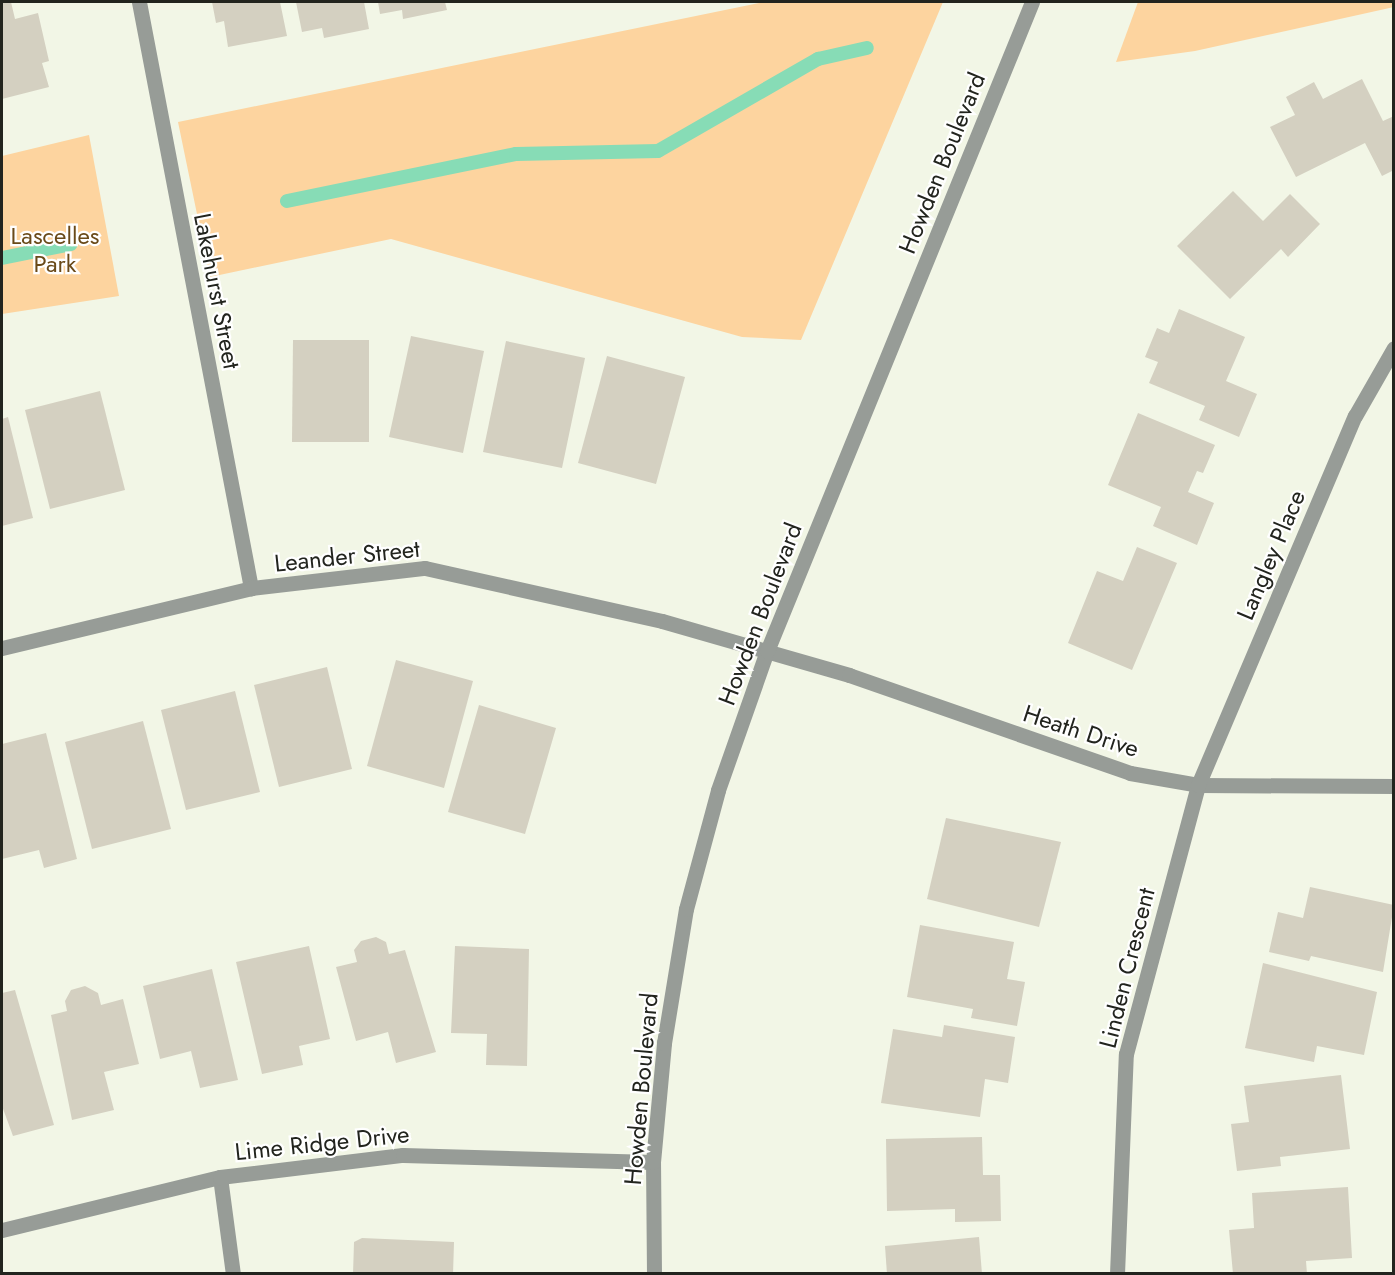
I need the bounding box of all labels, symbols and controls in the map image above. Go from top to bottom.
street label: Howden Boulevard [893,68,991,258]
street label: Lakehurst Street [188,211,246,371]
park label: Lascelles Park [11,222,99,278]
street label: Langley Place [1231,486,1311,624]
street label: Howden Boulevard [712,519,808,709]
street label: Leander Street [273,534,421,578]
street label: Heath Drive [1019,699,1143,763]
street label: Linden Crescent [1093,885,1161,1051]
street label: Howden Boulevard [618,992,664,1186]
street label: Lime Ridge Drive [233,1120,411,1166]

